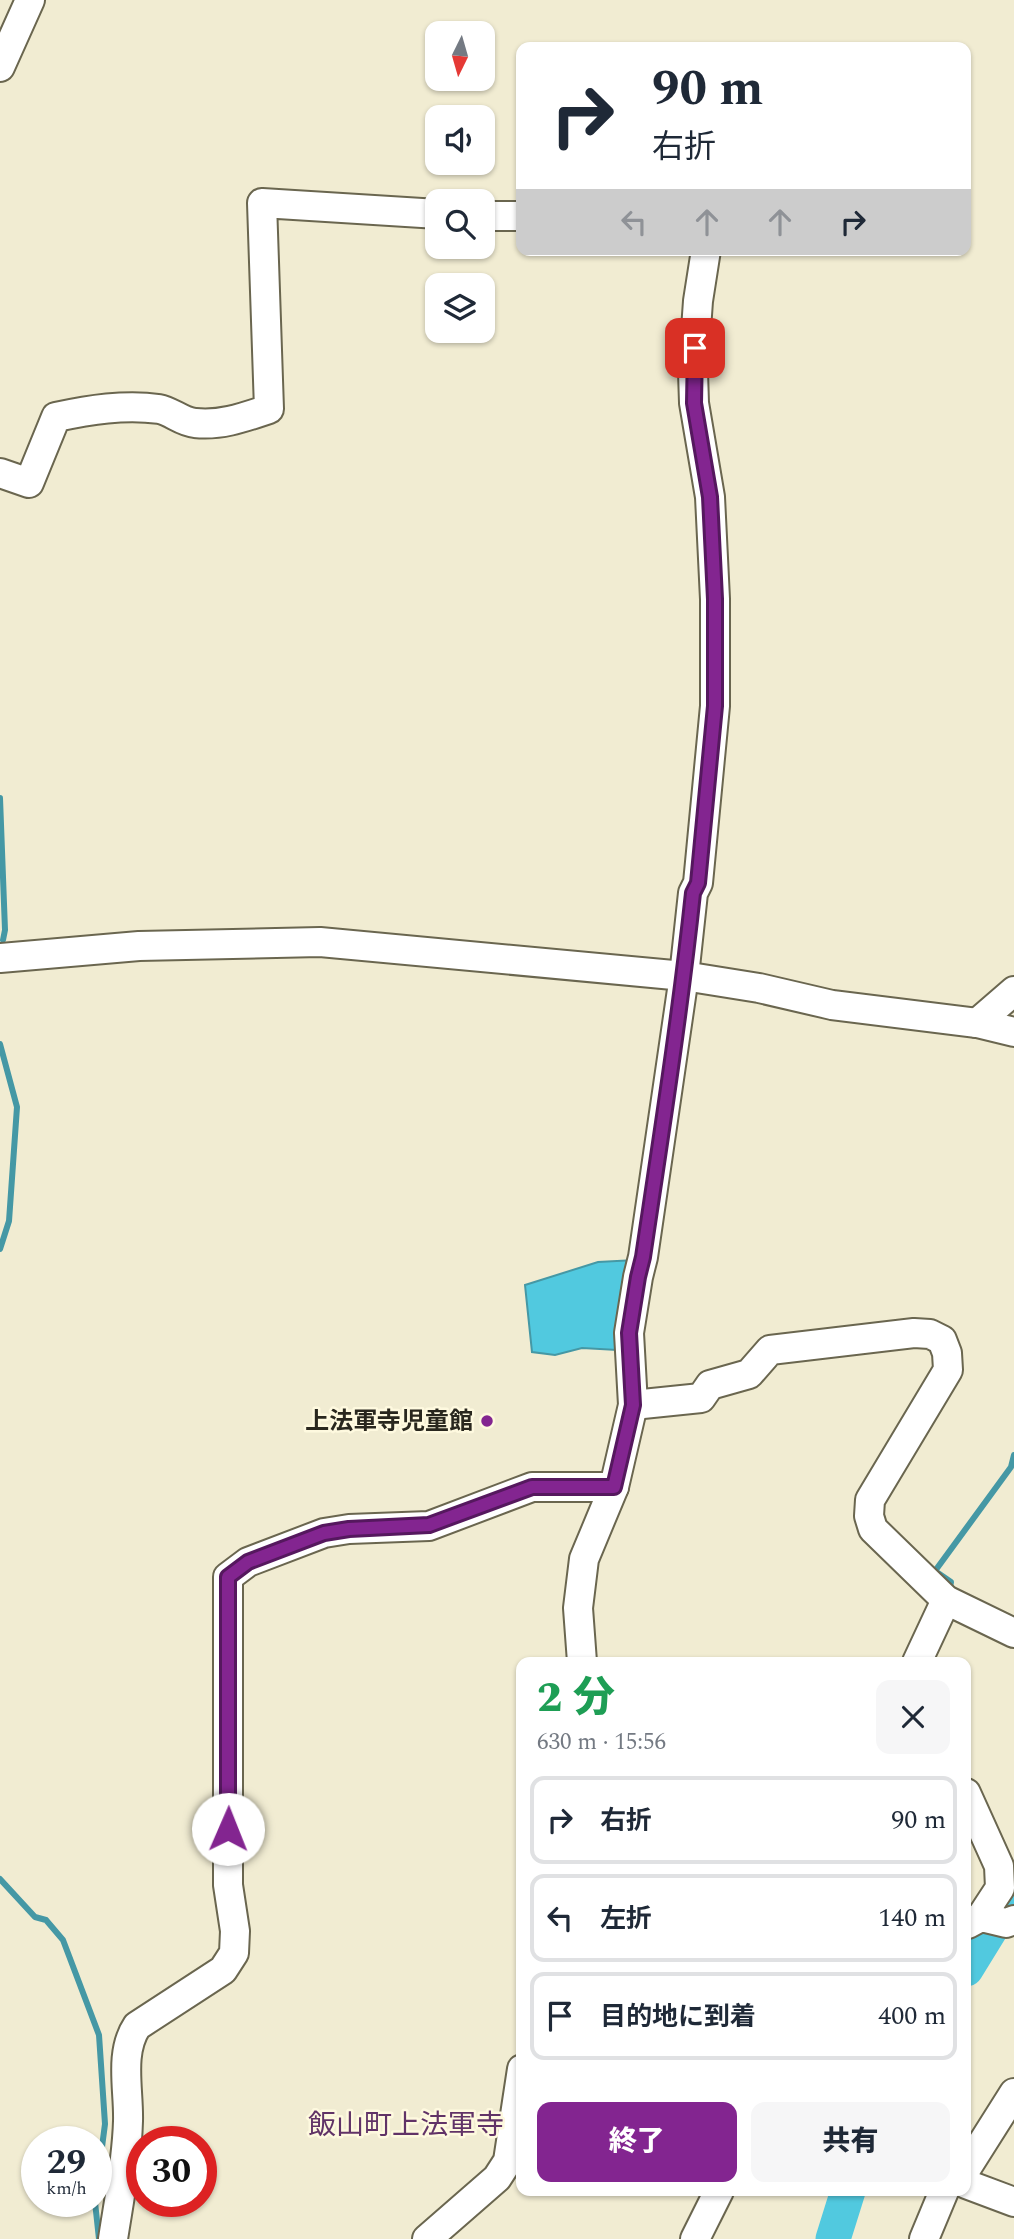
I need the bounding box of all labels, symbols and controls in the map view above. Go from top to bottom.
north arrow [425,21,495,91]
map controls [425,21,495,343]
text: 90 m [652,52,763,127]
icon: right [537,70,628,161]
button: sound [425,105,495,175]
text: 右折 [652,123,716,172]
button: search [425,189,495,259]
icon: left [615,203,653,241]
icon: ahead [688,203,726,241]
icon: ahead [761,203,799,241]
icon: right [834,203,872,241]
button: layers [425,273,495,343]
pin [665,318,725,378]
icon: arrive [676,329,714,367]
place label: 上法軍寺児童館 [305,1404,473,1440]
marker: 上法軍寺児童館 [479,1413,495,1429]
text: 2 分 [537,1667,615,1730]
button: close [876,1680,950,1754]
text: 630 m · 15:56 [537,1725,666,1760]
position arrow [191,1792,265,1866]
text: 90 m [891,1800,946,1840]
icon: right [541,1801,579,1839]
text: 右折 [600,1801,652,1841]
text: 140 m [878,1898,946,1938]
icon: left [541,1899,579,1937]
text: 左折 [600,1899,652,1939]
text: 400 m [878,1996,946,2036]
icon: arrive [541,1997,579,2035]
text: 目的地に到着 [600,1997,756,2037]
button: 終了 [537,2102,737,2182]
button: 共有 [751,2102,950,2182]
district label: 飯山町上法軍寺 [308,2104,504,2147]
speed limit sign: 30 [126,2126,217,2217]
text: 29 [47,2136,86,2189]
text: km/h [46,2175,87,2202]

